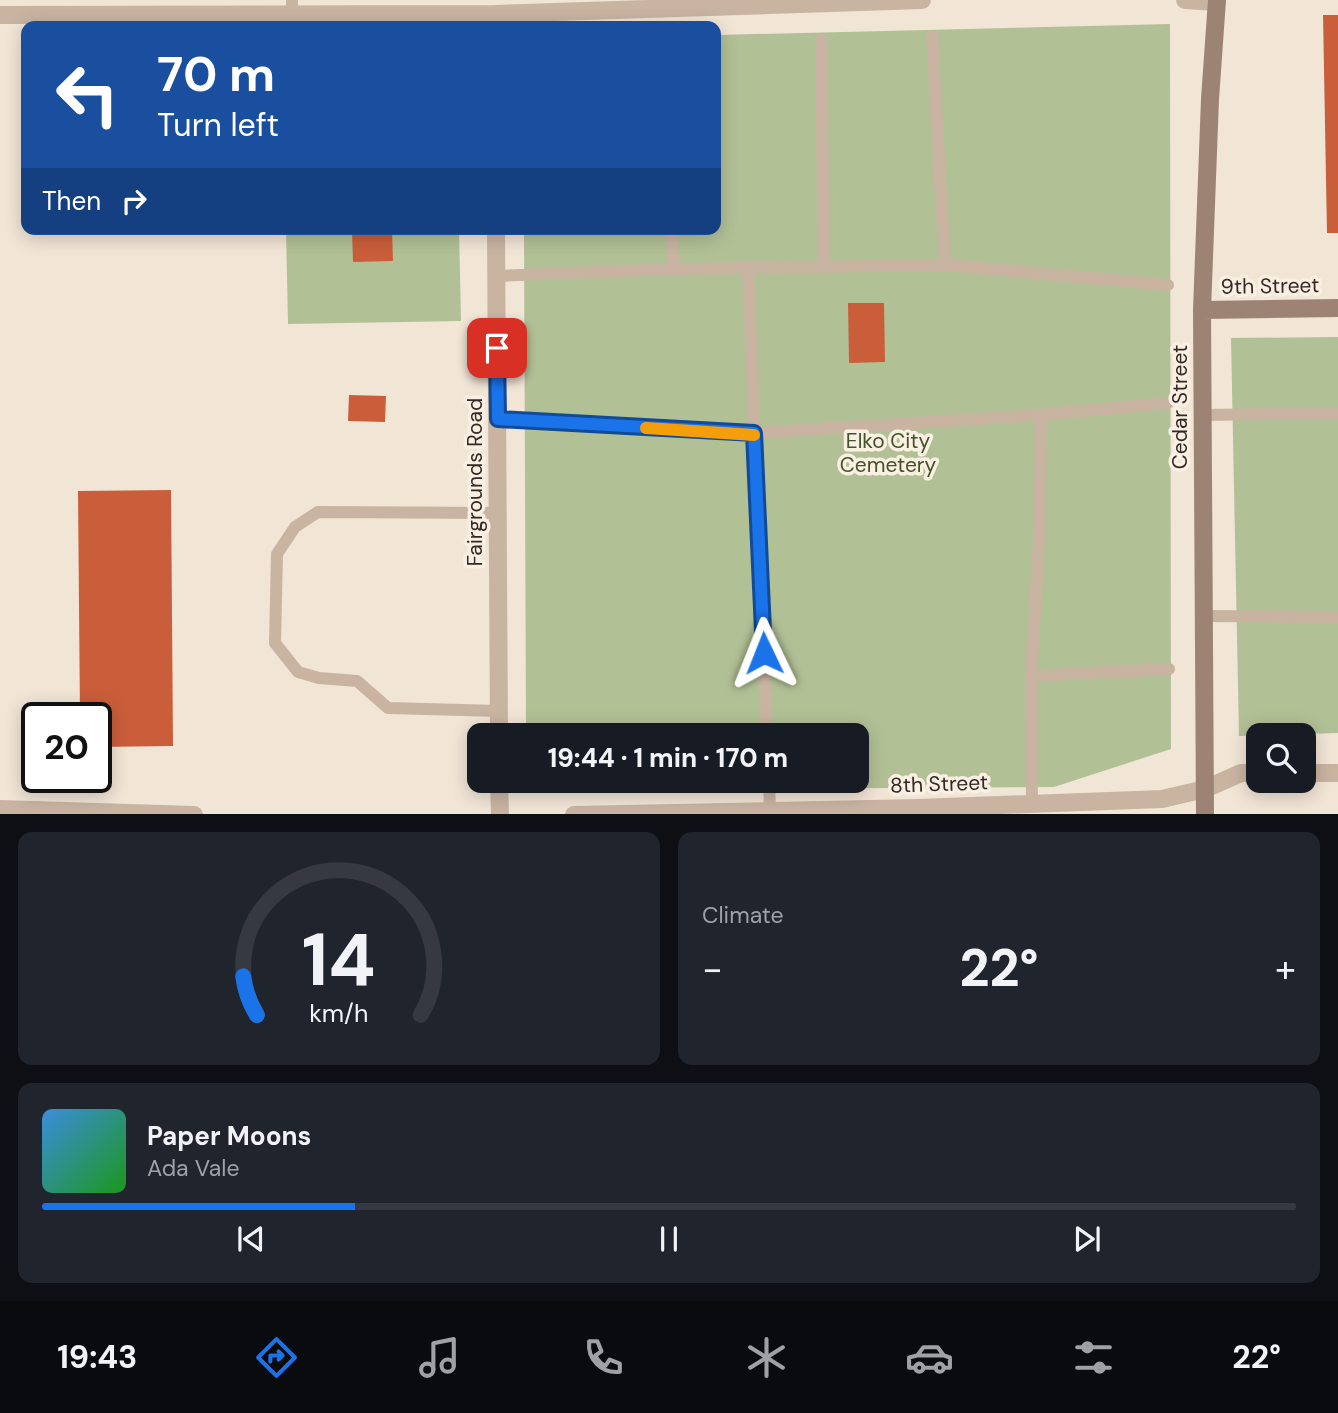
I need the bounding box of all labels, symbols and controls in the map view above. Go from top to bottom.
text: 70 m [157,42,275,106]
icon: left [42,49,133,140]
text: Turn left [157,104,279,146]
icon: right [115,182,153,220]
text: Then [42,184,101,218]
street label: 9th Street [1220,271,1320,301]
pin [467,318,527,378]
icon: arrive [478,329,516,367]
street label: Cedar Street [1166,345,1194,469]
street label: Fairgrounds Road [461,398,489,566]
park label: Elko City Cemetery [840,427,937,479]
position arrow [727,616,801,690]
speed limit sign: 20 [21,702,112,793]
map controls [1246,723,1316,793]
button: search [1246,723,1316,793]
text: 19:44 · 1 min · 170 m [548,741,788,775]
street label: 8th Street [889,768,989,800]
text: Climate [702,900,784,930]
text: 14 [302,913,376,1008]
text: 22° [959,934,1039,1002]
text: − [702,944,723,994]
text: + [1275,944,1296,994]
text: km/h [309,996,369,1029]
text: Paper Moons [147,1119,311,1153]
text: Ada Vale [147,1153,240,1183]
icon: previous [232,1220,270,1258]
icon: pause [650,1220,688,1258]
icon: next [1068,1220,1106,1258]
icon: directions [252,1333,301,1382]
icon: music [415,1333,464,1382]
icon: phone [579,1333,628,1382]
icon: climate [742,1333,791,1382]
icon: car [905,1333,954,1382]
icon: filters [1069,1333,1118,1382]
text: 19:43 [57,1336,137,1378]
text: 22° [1232,1336,1281,1378]

